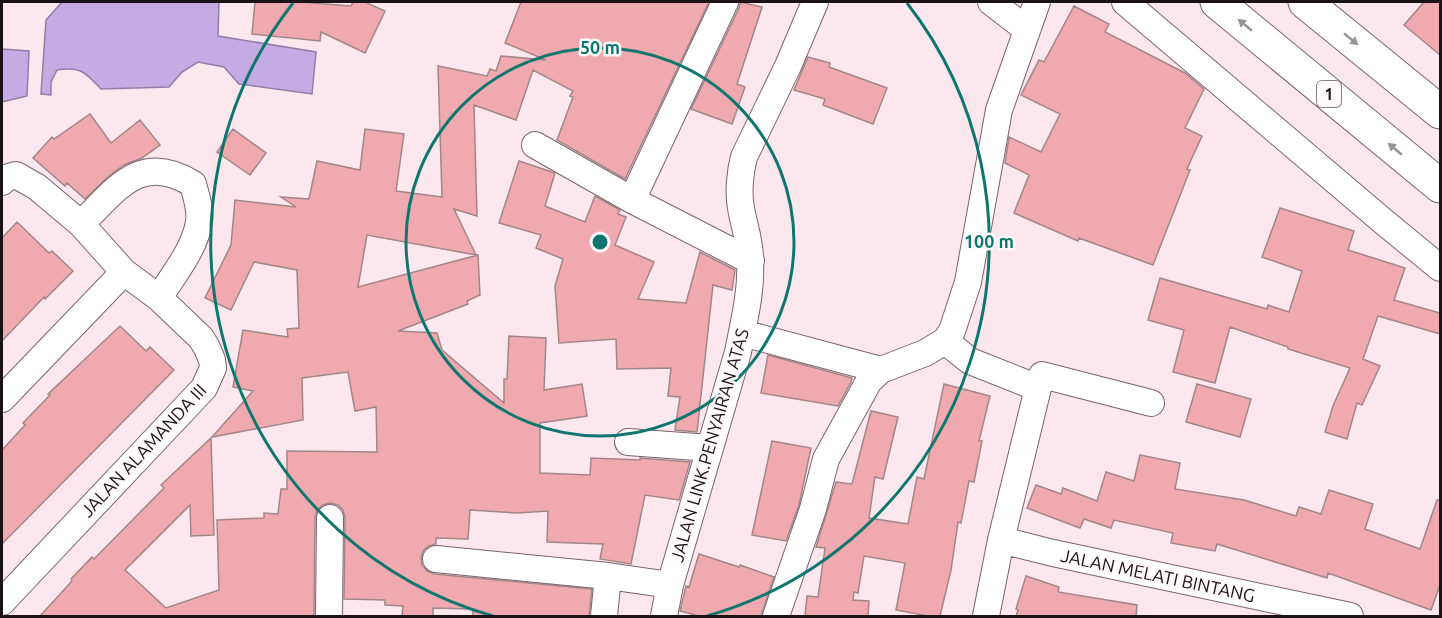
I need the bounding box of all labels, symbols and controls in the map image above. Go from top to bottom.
one-way arrow [1237,18,1253,31]
one-way arrow [1343,32,1359,45]
text: 50 m [580,37,620,57]
road number: 1 [1317,81,1341,107]
one-way arrow [1388,143,1403,156]
text: 100 m [964,231,1014,251]
centre of rings [590,232,610,252]
street label: JALAN LINK.PENYAIRAN ATAS [666,326,752,564]
street label: JALAN ALAMANDA III [76,379,210,521]
street label: JALAN MELATI BINTANG [1059,545,1257,605]

